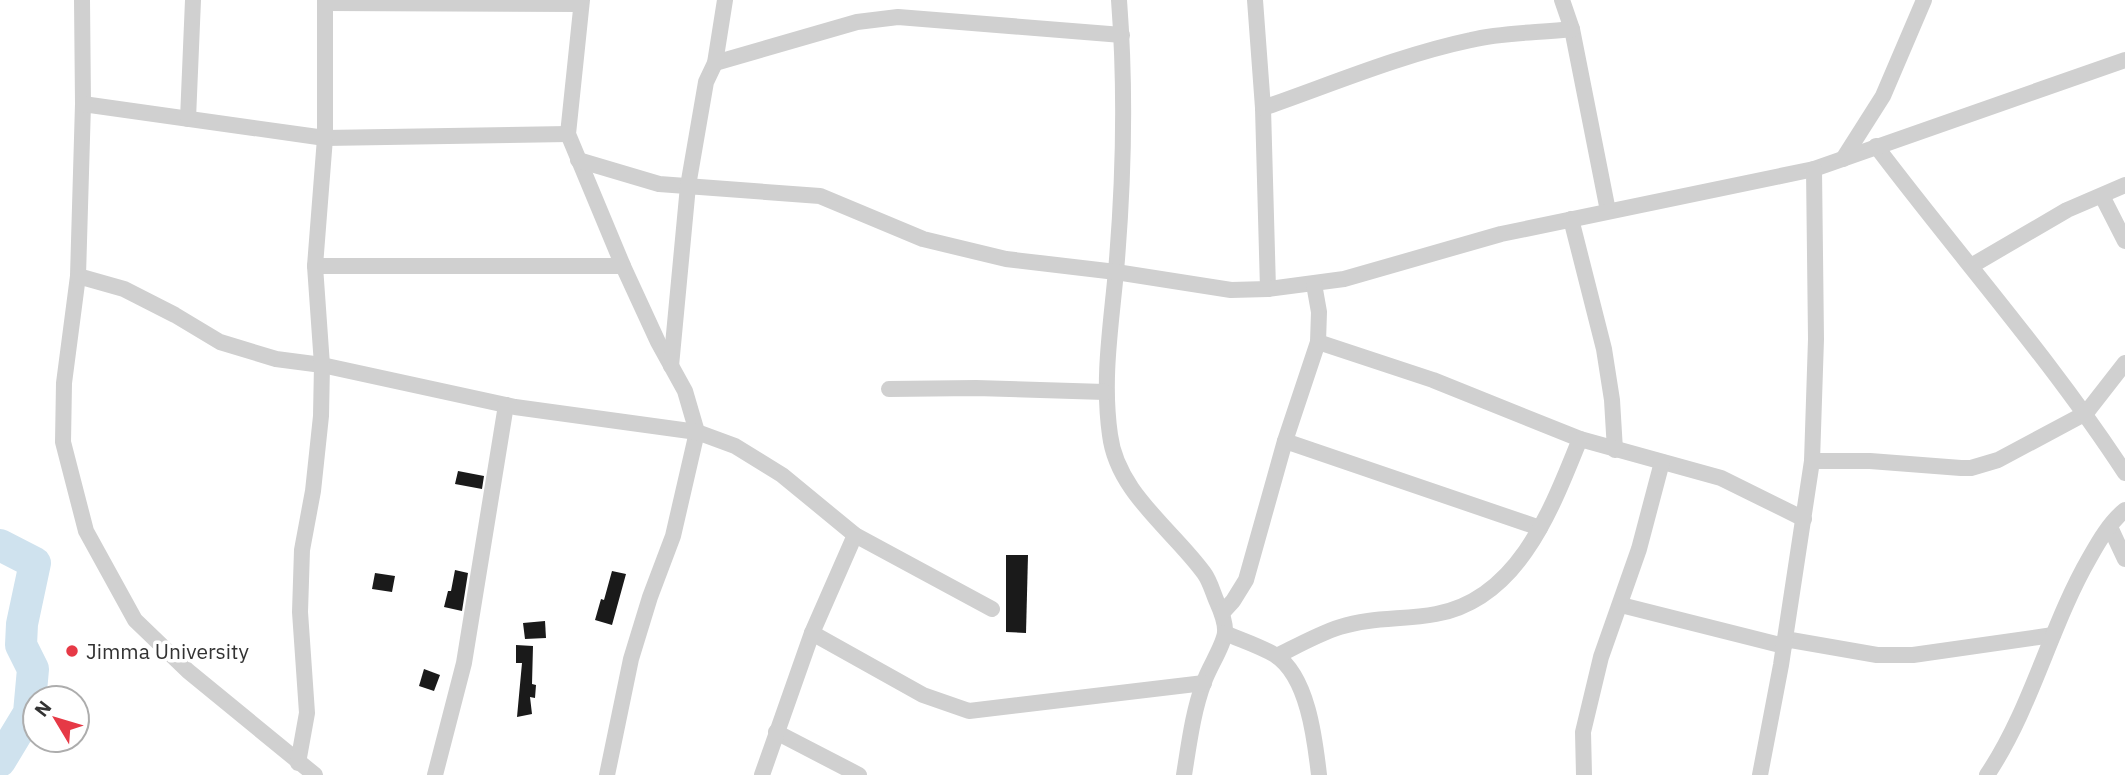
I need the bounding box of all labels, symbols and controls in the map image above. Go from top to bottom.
place label: Jimma University [86,637,249,665]
marker: Jimma University [64,643,80,659]
north arrow [21,684,91,754]
text: N [29,696,56,721]

